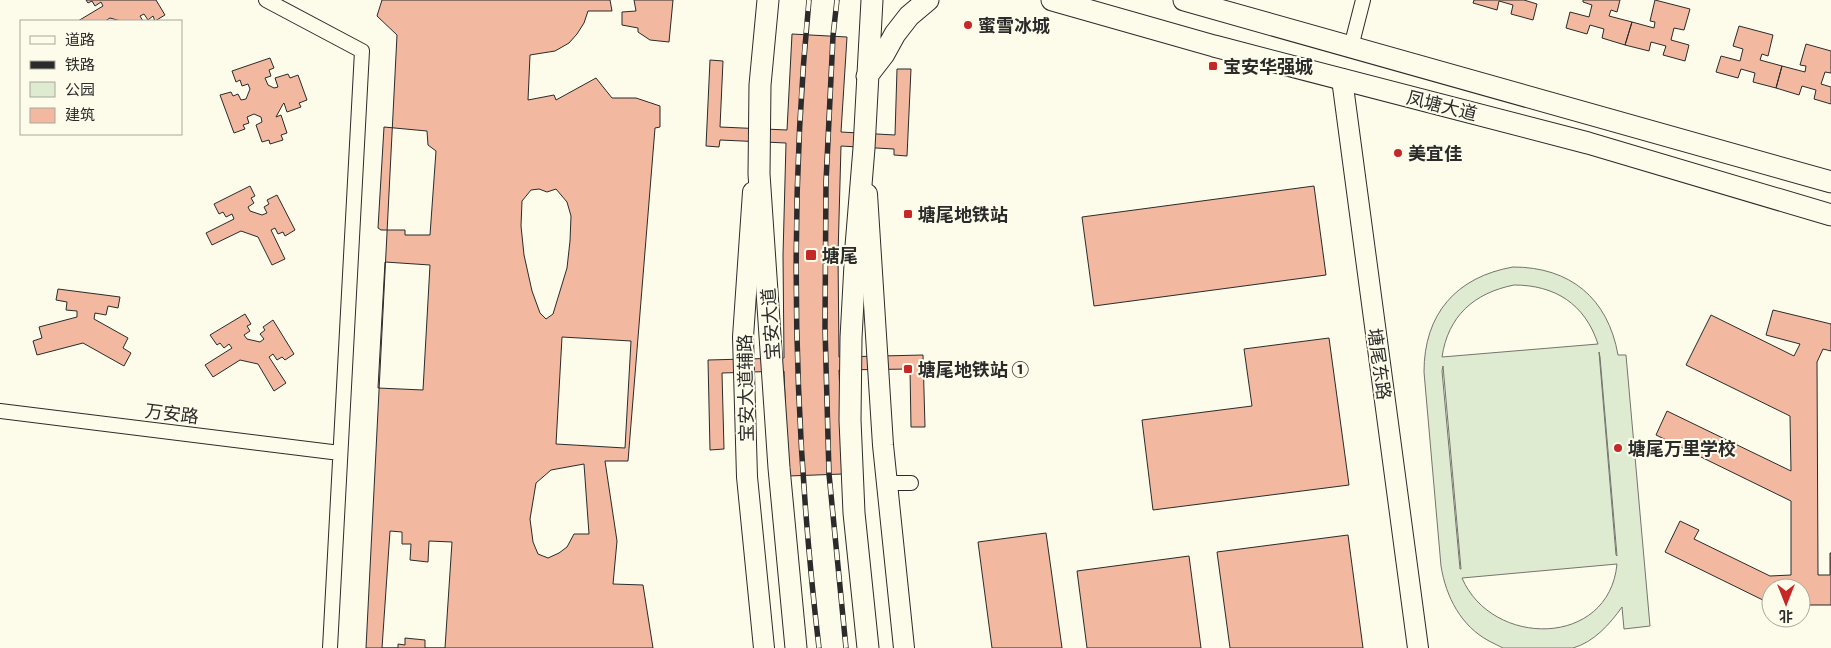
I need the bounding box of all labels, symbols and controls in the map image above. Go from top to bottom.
place label: 蜜雪冰城 [978,14,1050,36]
marker: 蜜雪冰城 [962,19,974,31]
legend [20,20,182,135]
text: 道路 [65,30,95,48]
text: 铁路 [65,55,95,73]
place label: 宝安华强城 [1223,55,1313,77]
marker: 宝安华强城 [1207,60,1219,72]
text: 公园 [65,80,95,98]
street label: 凤塘大道 [1404,86,1480,124]
text: 建筑 [65,105,95,123]
place label: 美宜佳 [1408,142,1462,164]
marker: 美宜佳 [1392,147,1404,159]
place label: 塘尾地铁站 [918,203,1008,225]
marker: 塘尾地铁站 [902,208,914,220]
place label: 塘尾 [822,244,858,266]
marker: 塘尾 [804,248,818,262]
street label: 宝安大道 [757,287,783,361]
street label: 塘尾东路 [1364,327,1396,401]
street label: 宝安大道辅路 [733,334,757,442]
place label: 塘尾地铁站 ① [918,358,1029,380]
marker: 塘尾地铁站 ① [902,363,914,375]
street label: 万安路 [144,399,200,427]
place label: 塘尾万里学校 [1628,437,1736,459]
marker: 塘尾万里学校 [1612,442,1624,454]
north arrow [1761,578,1811,628]
text: 北 [1779,608,1793,625]

